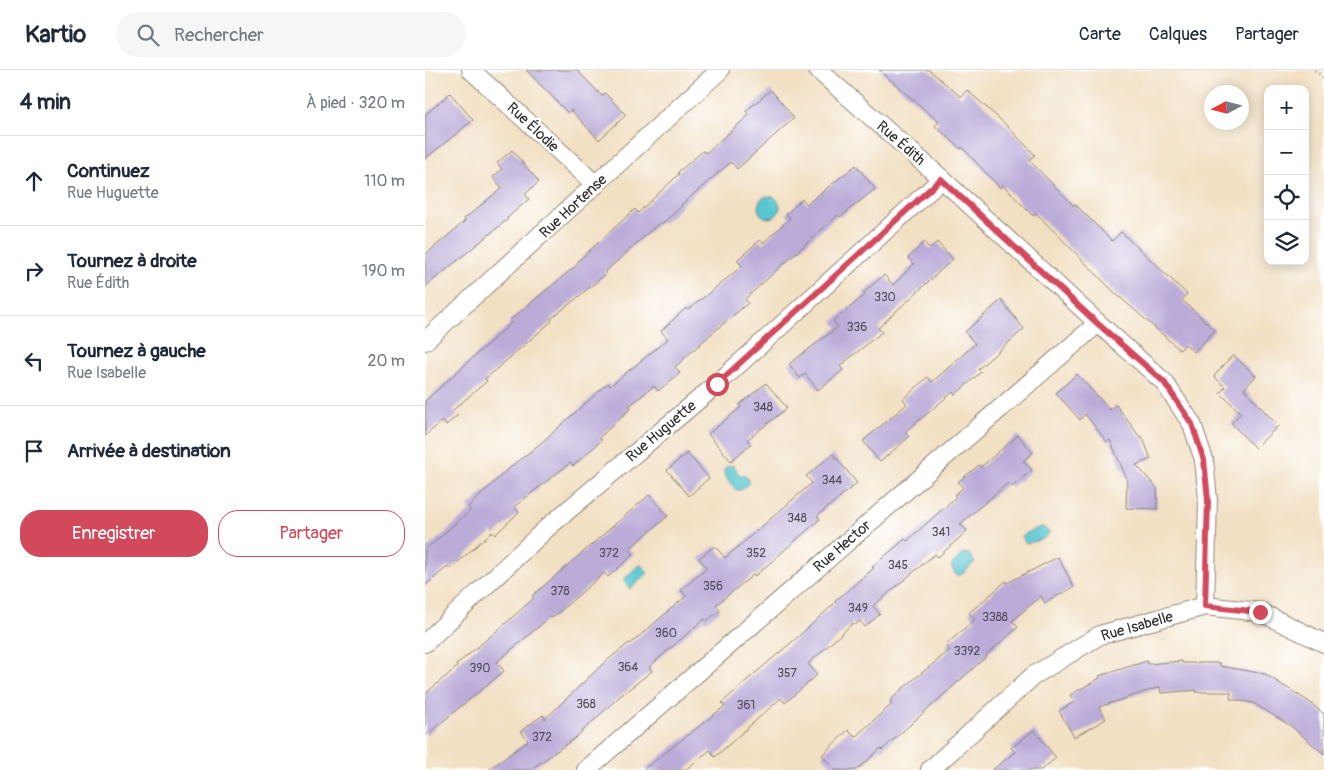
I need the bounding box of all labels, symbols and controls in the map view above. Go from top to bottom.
search box [116,12,466,57]
text: Kartio [25,20,86,49]
icon: search [134,21,162,49]
text: Rechercher [174,23,264,47]
text: Carte [1079,23,1121,46]
text: Calques [1149,23,1207,46]
text: Partager [1235,23,1299,46]
north arrow [1204,85,1249,130]
map controls [1264,85,1309,265]
button: + [1264,85,1309,130]
text: 4 min [20,89,71,116]
text: À pied · 320 m [306,93,405,113]
street label: Rue Élodie [503,98,563,157]
street label: Rue Édith [872,117,929,170]
button: − [1264,130,1309,175]
text: Continuez [67,159,150,183]
icon: ahead [20,167,48,195]
street label: Rue Hortense [536,170,611,242]
text: 110 m [364,171,405,191]
button: locate [1264,175,1309,220]
text: Rue Huguette [67,183,159,203]
button: layers [1264,220,1309,265]
text: Tournez à droite [67,249,197,273]
icon: right [20,257,48,285]
text: 190 m [362,261,405,281]
text: Rue Édith [67,273,129,293]
house number: 330 [874,290,896,305]
house number: 336 [847,320,867,335]
text: Tournez à gauche [67,339,206,363]
icon: left [20,347,48,375]
text: 20 m [367,351,405,371]
text: Rue Isabelle [67,363,146,383]
route start [706,373,729,396]
street label: Rue Huguette [622,396,701,466]
house number: 348 [753,400,773,415]
icon: arrive [20,437,48,465]
text: Arrivée à destination [67,439,231,463]
house number: 344 [822,473,842,488]
button: Enregistrer [20,510,208,557]
button: Partager [218,510,405,557]
house number: 348 [787,511,807,526]
street label: Rue Hector [810,516,876,577]
house number: 341 [932,525,950,540]
house number: 372 [599,546,619,561]
house number: 352 [746,546,766,561]
house number: 345 [888,558,908,573]
house number: 356 [703,579,723,594]
house number: 378 [550,584,570,599]
house number: 349 [848,601,868,616]
route end [1249,601,1272,624]
street label: Rue Isabelle [1099,607,1176,646]
house number: 3388 [982,610,1008,625]
house number: 360 [655,626,677,641]
house number: 3392 [954,644,980,659]
house number: 364 [618,660,638,675]
house number: 390 [469,661,491,676]
house number: 357 [777,666,797,681]
house number: 368 [576,697,596,712]
house number: 361 [737,698,755,713]
house number: 372 [532,730,552,745]

